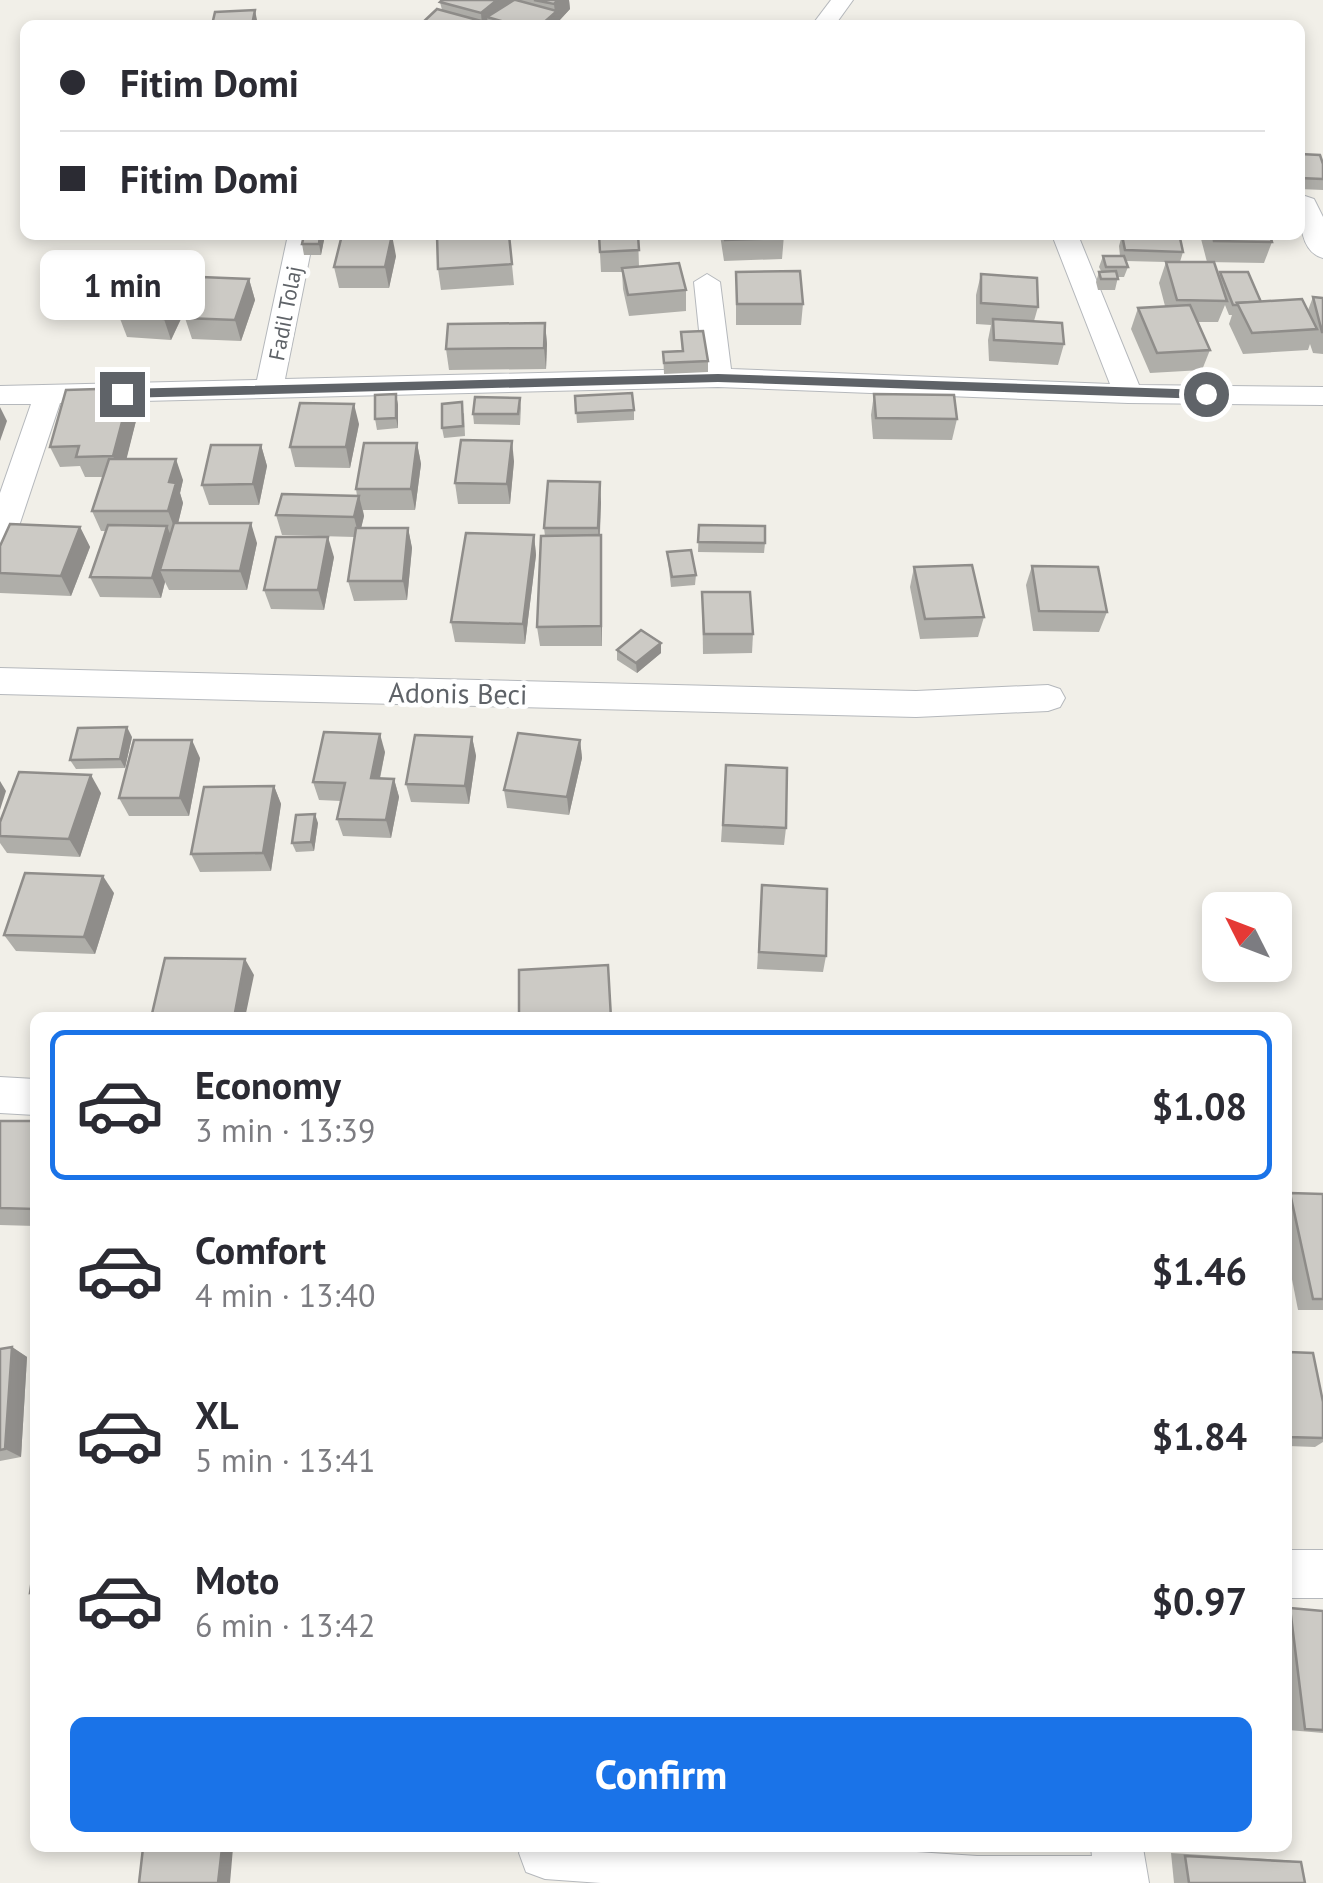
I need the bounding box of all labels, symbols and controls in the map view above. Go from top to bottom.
text: Fitim Domi [120,58,299,107]
text: Fitim Domi [120,154,299,203]
callout: 1 min [39,249,204,319]
street label: Fadil Tolaj [262,263,308,363]
text: 1 min [83,264,162,306]
route end [100,372,145,417]
route start [1184,372,1229,417]
street label: Adonis Beci [388,673,528,713]
north arrow [1202,892,1292,982]
map controls [1202,892,1292,982]
icon: car [75,1060,165,1150]
text: Economy [195,1060,341,1109]
text: $1.08 [1151,1081,1247,1130]
text: 3 min · 13:39 [195,1109,375,1151]
icon: car [75,1225,165,1315]
text: Comfort [195,1225,326,1274]
text: $1.46 [1151,1246,1247,1295]
text: 4 min · 13:40 [195,1274,375,1316]
icon: car [75,1390,165,1480]
text: XL [195,1390,239,1439]
text: $1.84 [1151,1411,1247,1460]
text: 5 min · 13:41 [195,1439,375,1481]
icon: car [75,1555,165,1645]
text: Moto [195,1555,279,1604]
text: $0.97 [1151,1576,1247,1625]
text: 6 min · 13:42 [195,1604,375,1646]
button: Confirm [70,1717,1252,1832]

